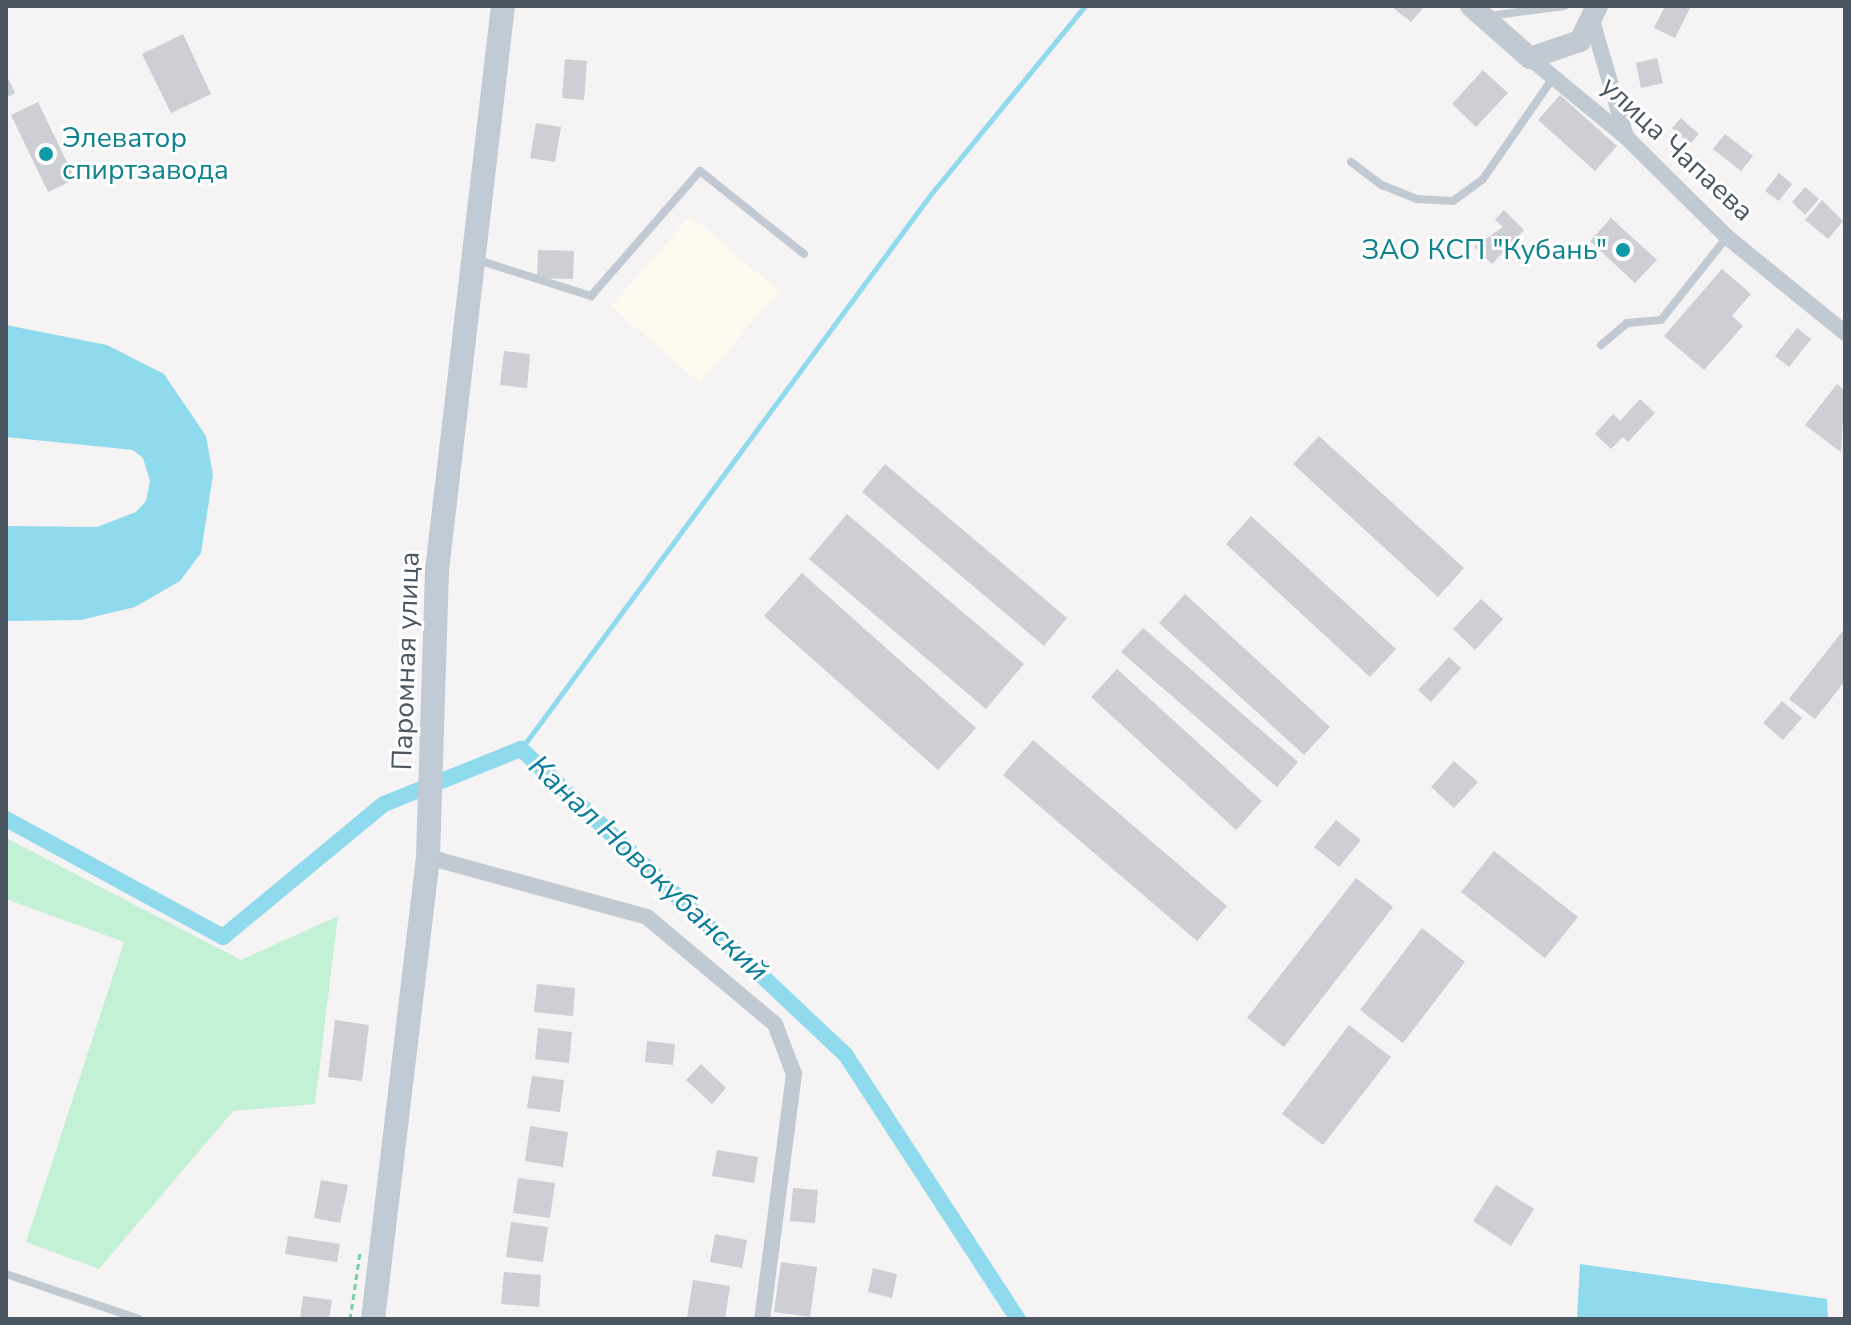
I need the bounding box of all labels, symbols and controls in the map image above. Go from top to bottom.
street label: улица Чапаева [1594,70,1760,228]
place label: Элеватор спиртзавода [62,121,229,187]
marker: Элеватор спиртзавода [37,145,55,163]
place label: ЗАО КСП "Кубань" [1361,233,1607,267]
marker: ЗАО КСП "Кубань" [1614,241,1632,259]
street label: Паромная улица [385,551,427,771]
water label: Канал Новокубанский [521,749,775,989]

